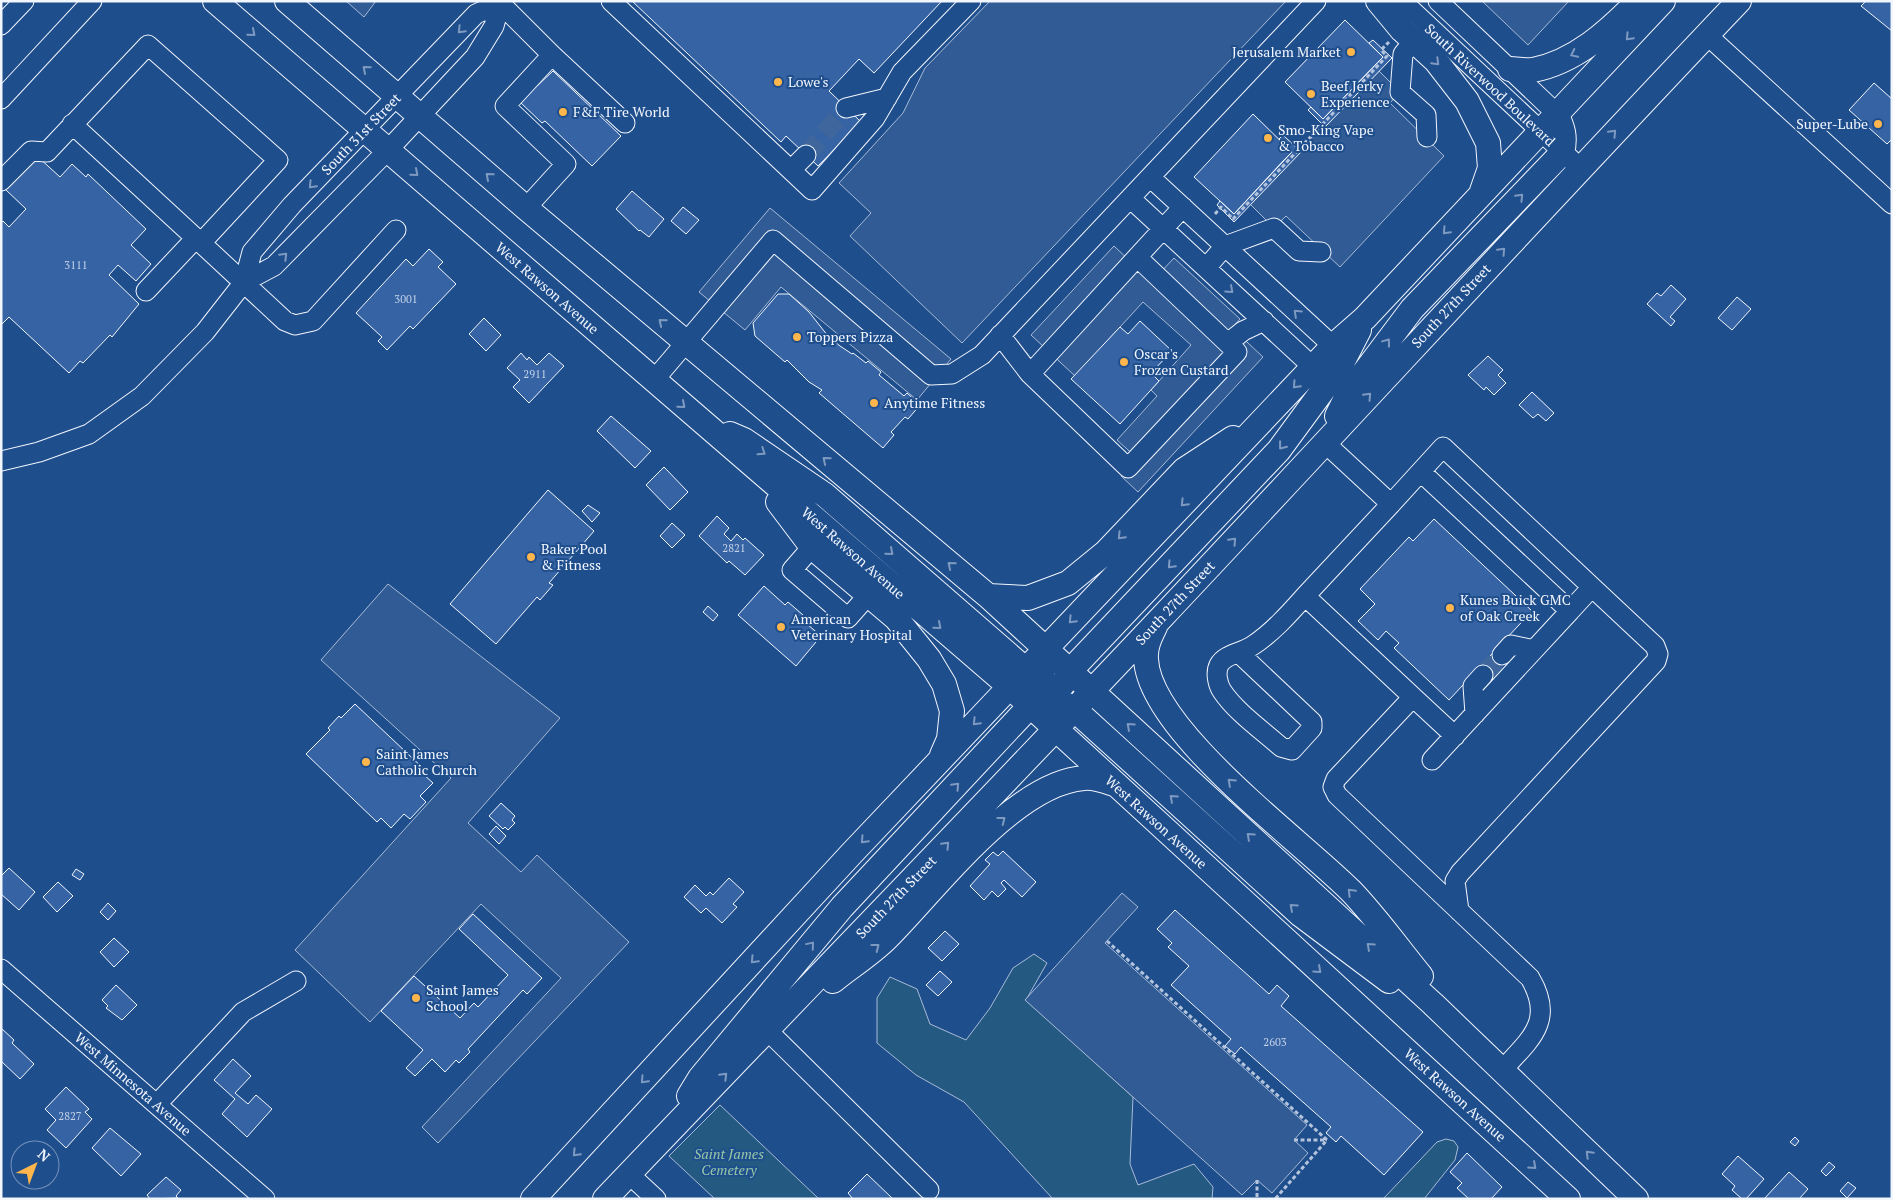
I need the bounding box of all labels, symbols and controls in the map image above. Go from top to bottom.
street label: South Riverwood Boulevard [1421,19,1560,150]
one-way arrow [458,24,467,33]
one-way arrow [246,27,255,36]
one-way arrow [1626,31,1635,40]
place label: Jerusalem Market [1232,42,1342,61]
marker: Jerusalem Market [1345,46,1357,58]
one-way arrow [1570,48,1579,58]
one-way arrow [1430,56,1439,65]
one-way arrow [363,66,372,75]
place label: Lowe's [788,72,829,91]
marker: Lowe's [772,76,784,88]
place label: Beef Jerky Experience [1321,76,1390,111]
street label: South 31st Street [317,88,405,179]
marker: Beef Jerky Experience [1305,88,1317,100]
place label: F&F Tire World [573,102,670,121]
marker: F&F Tire World [557,106,569,118]
place label: Super-Lube [1796,114,1868,133]
marker: Super-Lube [1872,118,1884,130]
place label: Smo-King Vape & Tobacco [1278,120,1374,155]
one-way arrow [1607,129,1616,138]
marker: Smo-King Vape & Tobacco [1262,132,1274,144]
one-way arrow [409,168,418,176]
one-way arrow [486,173,495,182]
one-way arrow [309,179,318,188]
one-way arrow [1514,193,1523,202]
one-way arrow [1443,225,1452,234]
street label: West Rawson Avenue [492,237,603,338]
one-way arrow [1496,248,1505,257]
one-way arrow [279,252,288,261]
house number: 3111 [64,258,88,272]
street label: South 27th Street [1407,259,1495,352]
one-way arrow [1225,284,1234,293]
house number: 3001 [394,292,418,306]
one-way arrow [1294,310,1303,319]
one-way arrow [658,319,667,328]
place label: Toppers Pizza [807,327,893,346]
marker: Toppers Pizza [791,331,803,343]
one-way arrow [1382,339,1390,348]
place label: Oscar's Frozen Custard [1134,344,1229,379]
marker: Oscar's Frozen Custard [1118,356,1130,368]
house number: 2911 [523,367,547,381]
one-way arrow [1293,379,1302,388]
place label: Anytime Fitness [884,393,985,412]
one-way arrow [1362,393,1371,402]
marker: Anytime Fitness [868,397,880,409]
one-way arrow [677,399,686,408]
one-way arrow [1279,440,1287,449]
one-way arrow [756,446,766,455]
one-way arrow [823,457,832,466]
one-way arrow [1181,497,1190,506]
street label: West Rawson Avenue [798,502,909,603]
one-way arrow [1118,530,1127,539]
one-way arrow [1227,537,1236,546]
place label: Baker Pool & Fitness [541,539,607,574]
house number: 2821 [722,541,746,555]
one-way arrow [884,546,893,555]
marker: Baker Pool & Fitness [525,551,537,563]
street label: South 27th Street [1131,556,1219,649]
one-way arrow [1168,559,1177,568]
one-way arrow [947,561,956,570]
place label: Kunes Buick GMC of Oak Creek [1460,590,1571,625]
marker: Kunes Buick GMC of Oak Creek [1444,602,1456,614]
place label: American Veterinary Hospital [791,609,912,644]
one-way arrow [1069,615,1078,624]
one-way arrow [932,620,941,629]
marker: American Veterinary Hospital [775,621,787,633]
one-way arrow [973,716,982,725]
one-way arrow [1127,723,1136,732]
place label: Saint James Catholic Church [376,744,477,779]
marker: Saint James Catholic Church [360,756,372,768]
street label: West Rawson Avenue [1101,771,1211,873]
one-way arrow [1228,778,1237,787]
one-way arrow [950,783,959,792]
one-way arrow [1169,794,1178,803]
one-way arrow [996,817,1005,825]
one-way arrow [1247,833,1256,842]
one-way arrow [861,835,870,844]
one-way arrow [940,842,949,851]
street label: South 27th Street [851,850,941,942]
one-way arrow [1348,889,1357,898]
one-way arrow [1289,904,1298,913]
one-way arrow [805,941,814,950]
one-way arrow [1366,942,1375,951]
one-way arrow [870,945,879,953]
one-way arrow [751,954,760,963]
one-way arrow [1313,964,1322,973]
place label: Saint James School [426,980,499,1015]
marker: Saint James School [410,992,422,1004]
street label: West Minnesota Avenue [71,1028,196,1140]
house number: 2603 [1263,1035,1287,1049]
street label: West Rawson Avenue [1400,1044,1510,1146]
one-way arrow [718,1073,727,1082]
one-way arrow [641,1074,650,1083]
house number: 2827 [58,1109,82,1123]
north arrow [10,1140,60,1190]
text: N [34,1144,55,1166]
park label: Saint James Cemetery [694,1144,764,1179]
one-way arrow [573,1147,582,1156]
one-way arrow [1586,1151,1595,1160]
one-way arrow [1527,1160,1536,1169]

